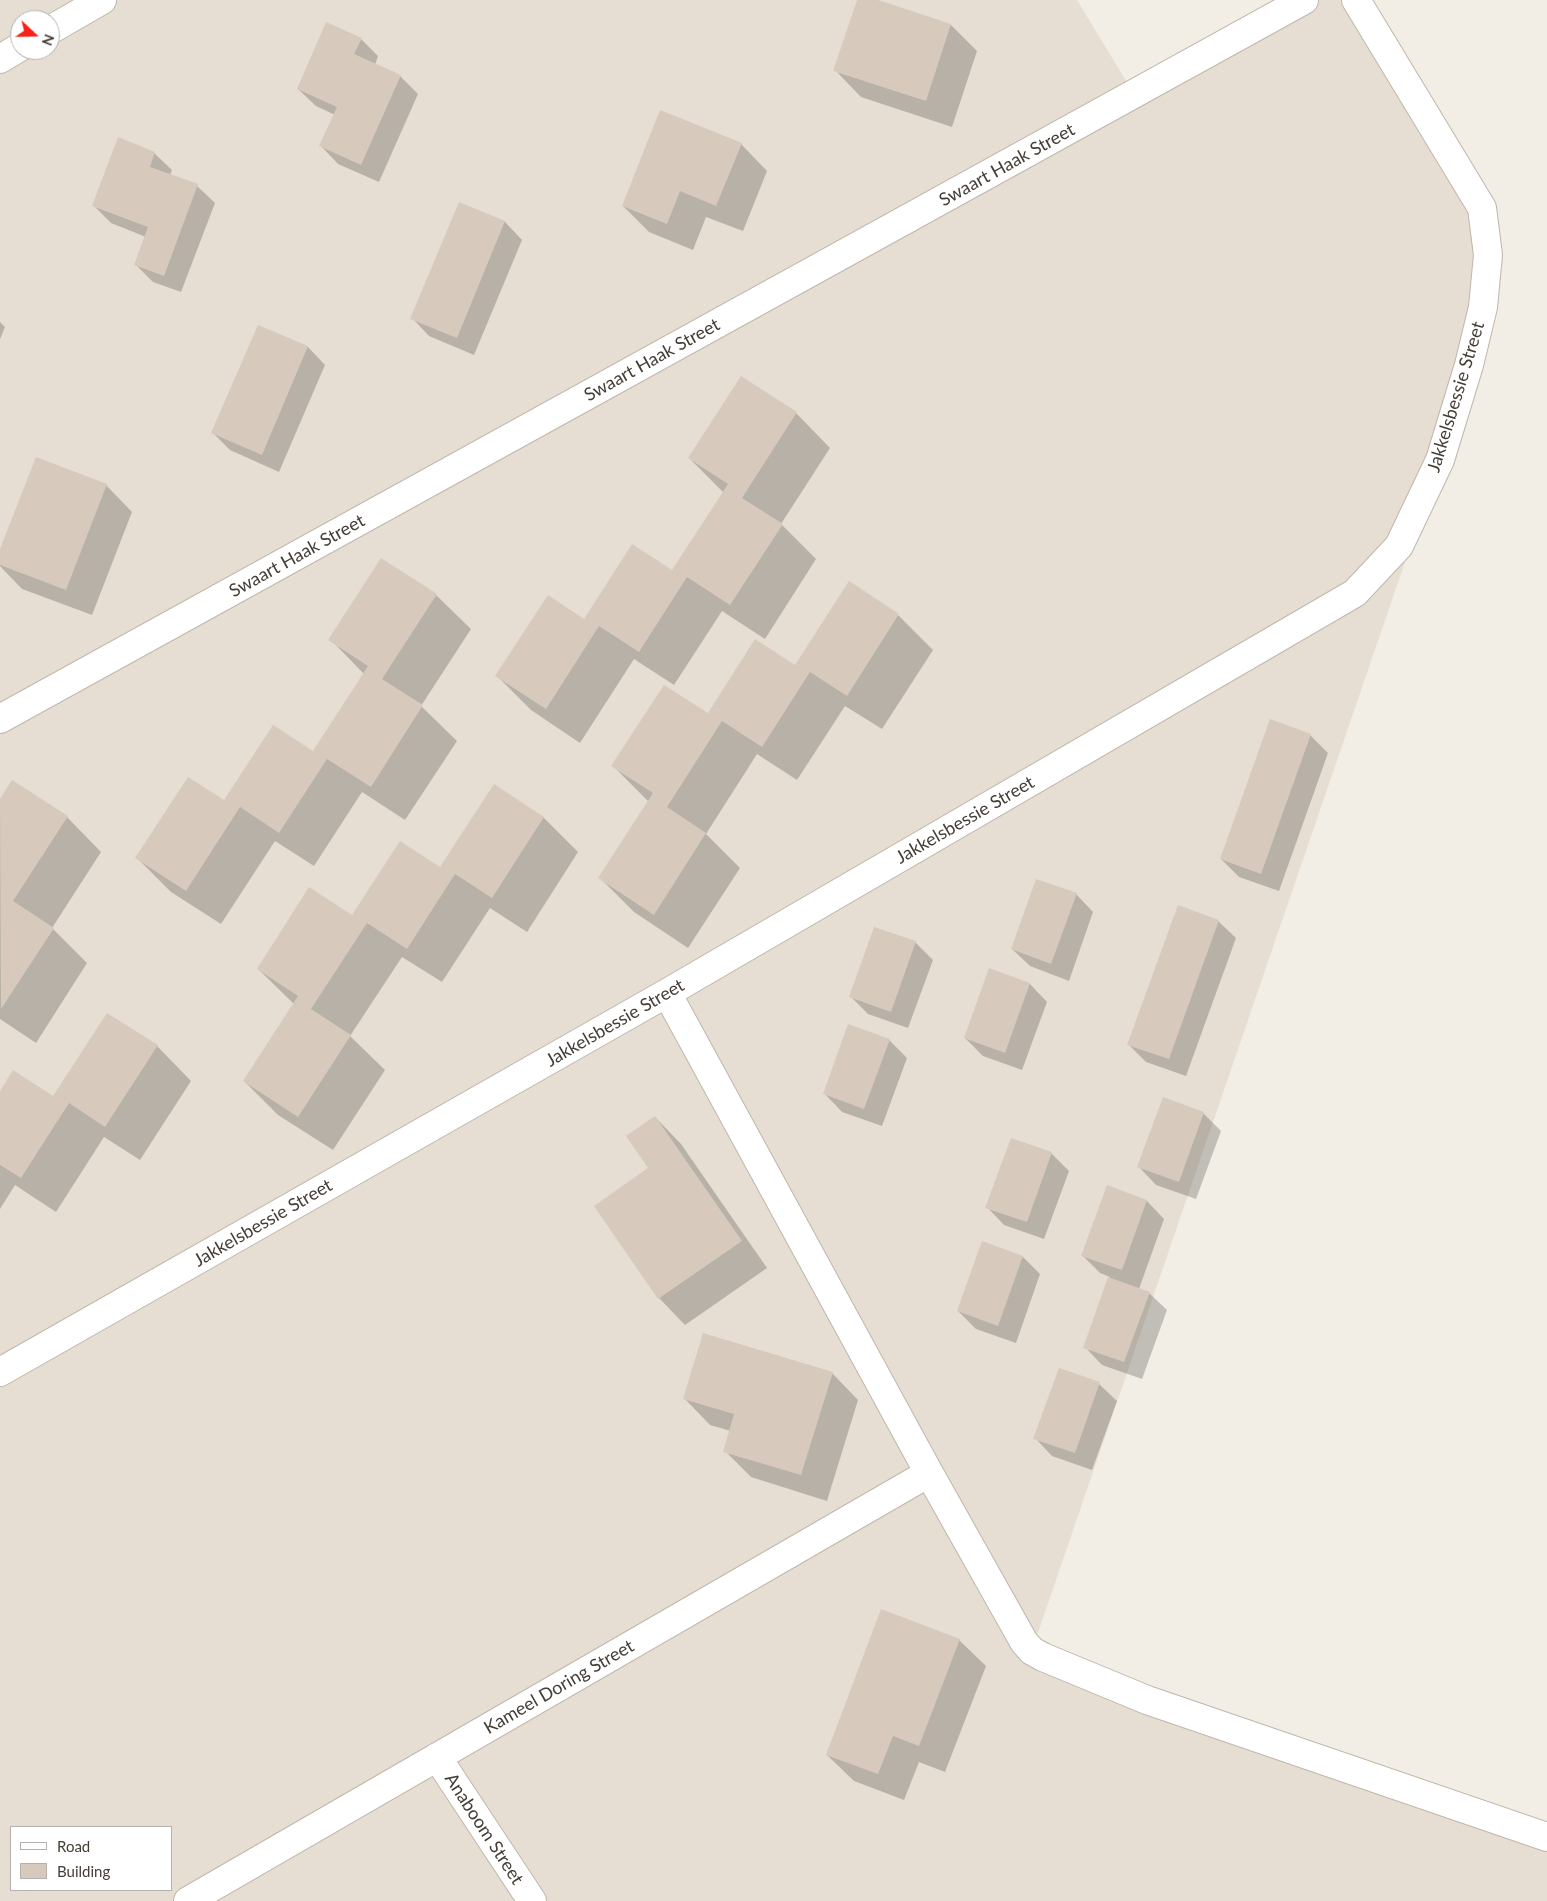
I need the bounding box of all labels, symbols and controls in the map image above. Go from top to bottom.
north arrow [10,10,60,60]
text: N [39,32,58,48]
street label: Swaart Haak Street [936,119,1078,211]
street label: Swaart Haak Street [581,314,723,406]
street label: Jakkelsbessie Street [1423,319,1489,475]
street label: Swaart Haak Street [226,510,368,602]
street label: Jakkelsbessie Street [892,772,1038,868]
street label: Jakkelsbessie Street [542,975,688,1071]
street label: Jakkelsbessie Street [190,1175,336,1271]
street label: Kameel Doring Street [480,1635,638,1739]
street label: Anaboom Street [440,1769,528,1889]
legend [10,1826,172,1891]
text: Road [57,1837,90,1855]
text: Building [57,1862,110,1880]

